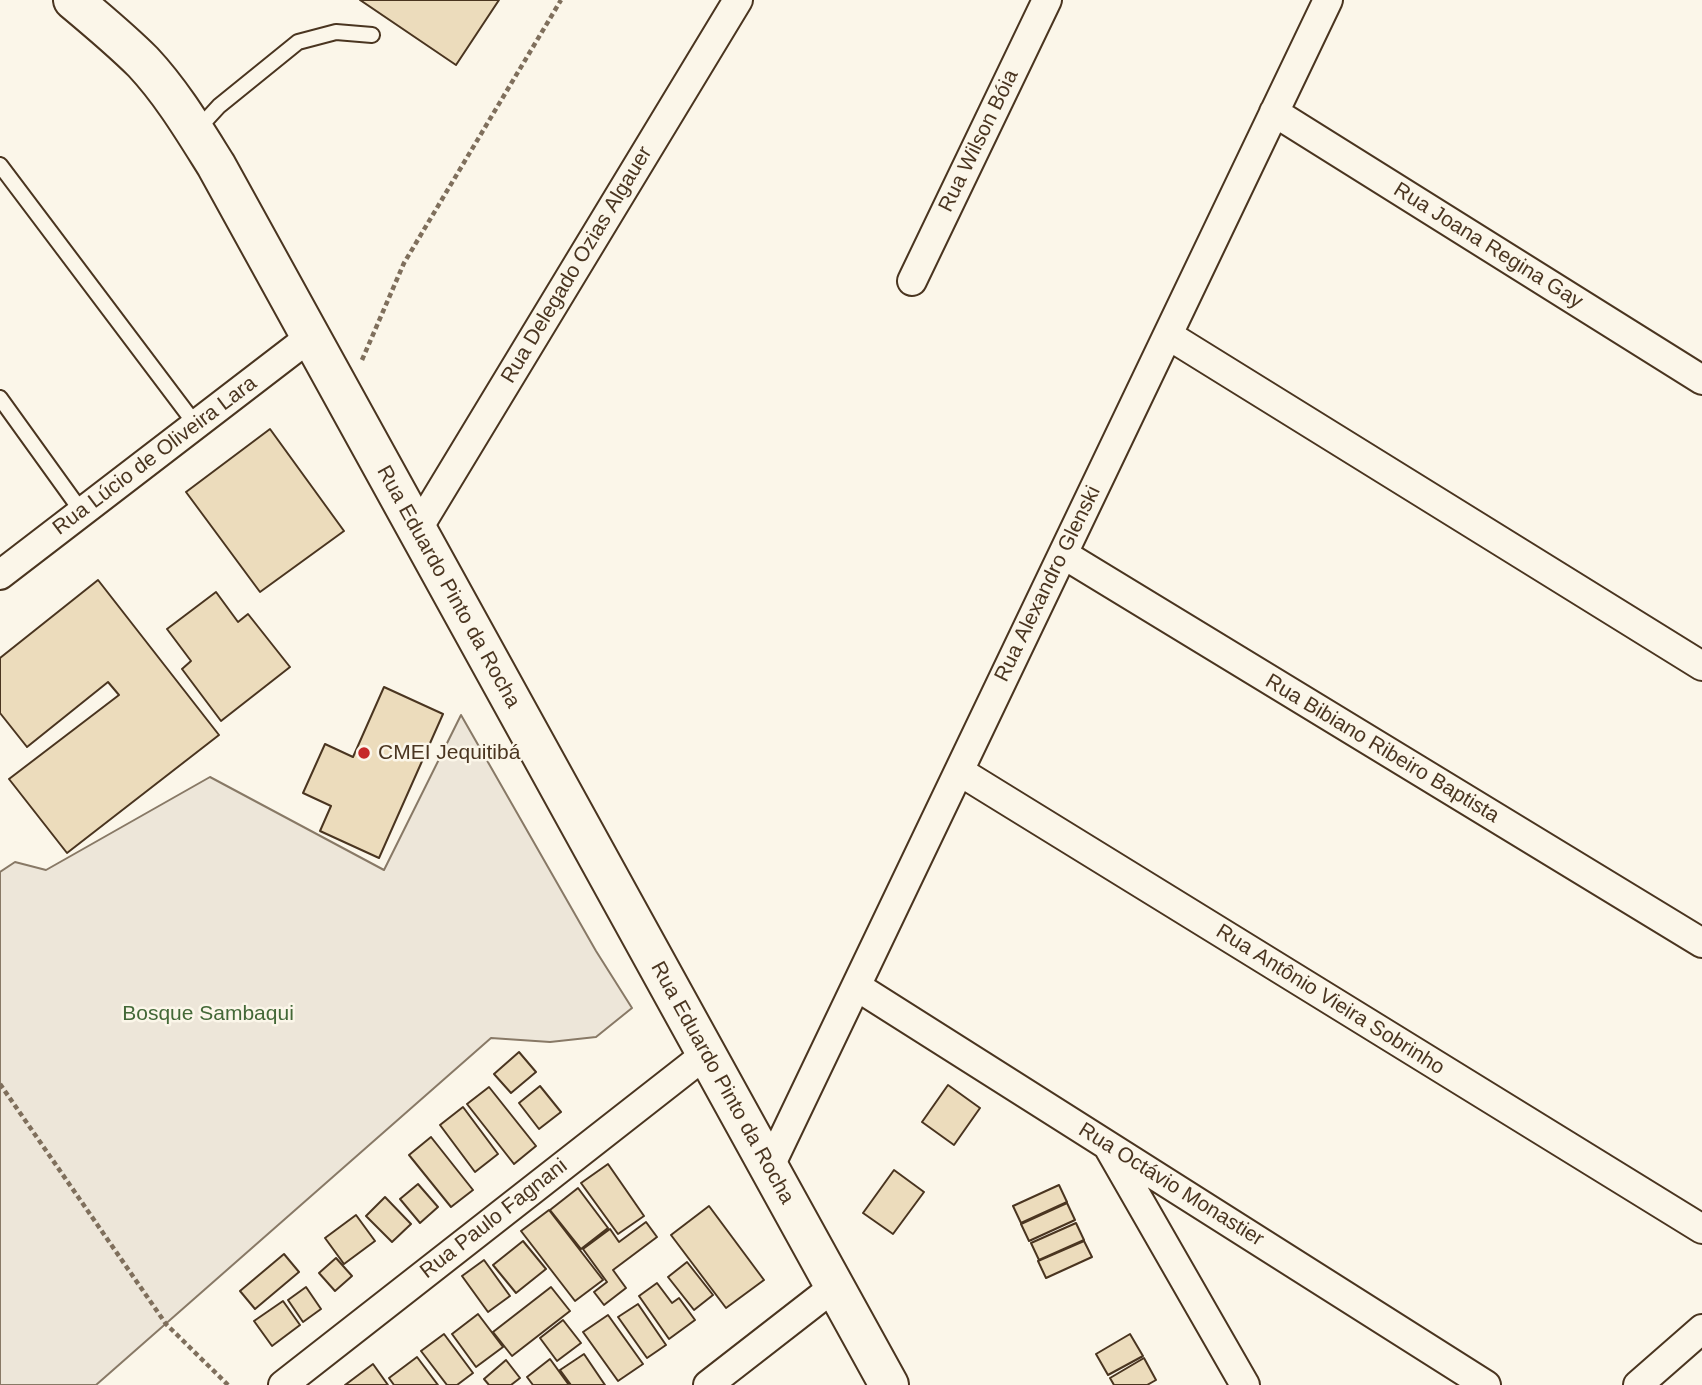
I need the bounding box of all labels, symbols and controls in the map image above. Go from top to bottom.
street label: Rua Wilson Bóia [934,66,1024,216]
street label: Rua Delegado Ozias Algauer [496,142,658,388]
street label: Rua Joana Regina Gay [1389,177,1587,315]
street label: Rua Lúcio de Oliveira Lara [48,371,262,541]
street label: Rua Eduardo Pinto da Rocha [371,461,525,713]
street label: Rua Alexandro Glenski [990,482,1106,686]
street label: Rua Bibiano Ribeiro Baptista [1260,669,1504,829]
place label: CMEI Jequitibá [378,740,520,766]
marker: CMEI Jequitibá [356,745,372,761]
street label: Rua Antônio Vieira Sobrinho [1211,919,1449,1081]
street label: Rua Eduardo Pinto da Rocha [645,957,799,1209]
park label: Bosque Sambaqui [122,1001,294,1027]
street label: Rua Octávio Monastier [1074,1118,1268,1252]
street label: Rua Paulo Fagnani [415,1154,573,1284]

